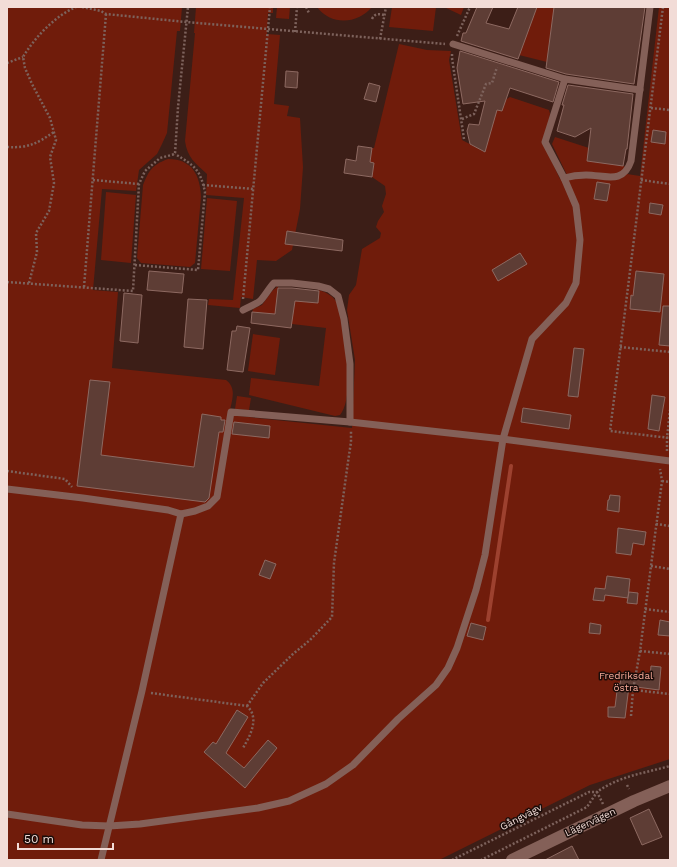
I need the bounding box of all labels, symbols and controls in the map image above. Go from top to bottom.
park label: Fredriksdal östra [599,670,653,693]
street label: Gångvägv [498,801,545,832]
street label: Lägervägen [563,805,617,839]
scale bar [18,825,113,851]
text: 50 m [24,832,54,846]

